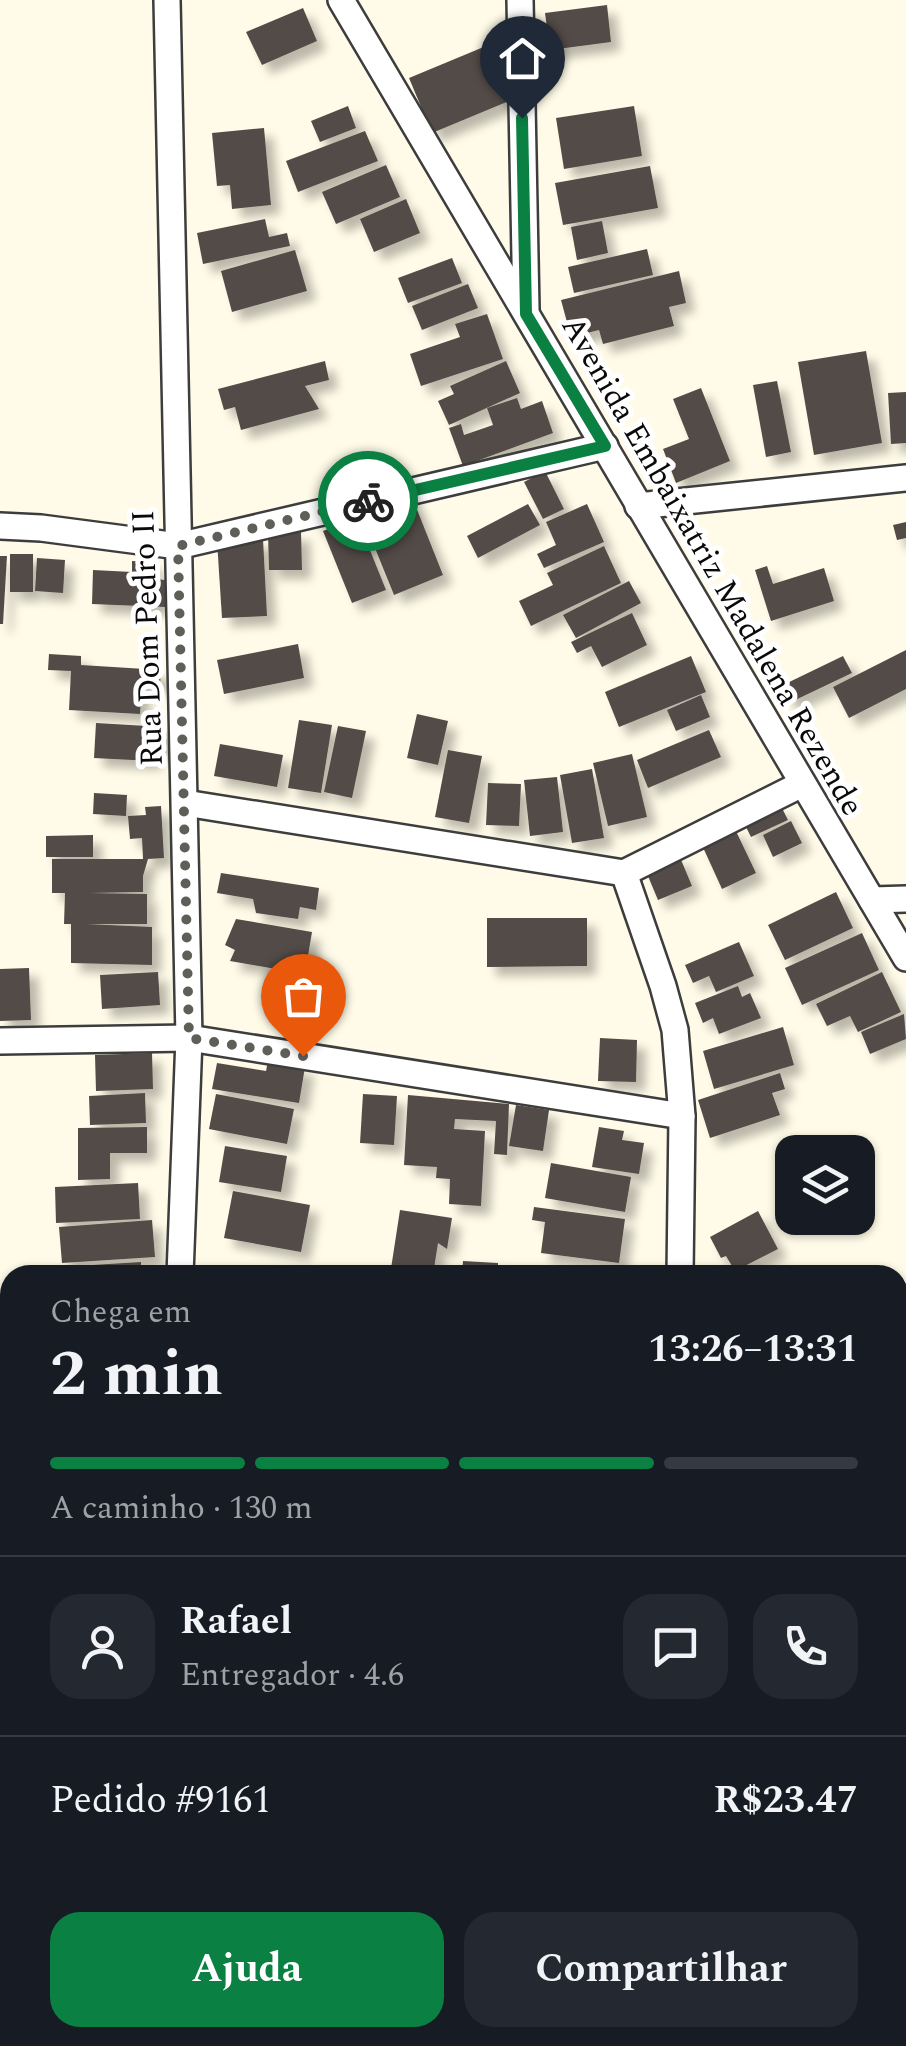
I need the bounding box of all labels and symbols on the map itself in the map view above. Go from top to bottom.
pin [480,16,565,119]
street label: Avenida Embaixatriz Madalena Rezende [548,307,876,825]
courier [318,451,418,551]
street label: Rua Dom Pedro II [119,509,177,767]
pin [261,954,346,1057]

